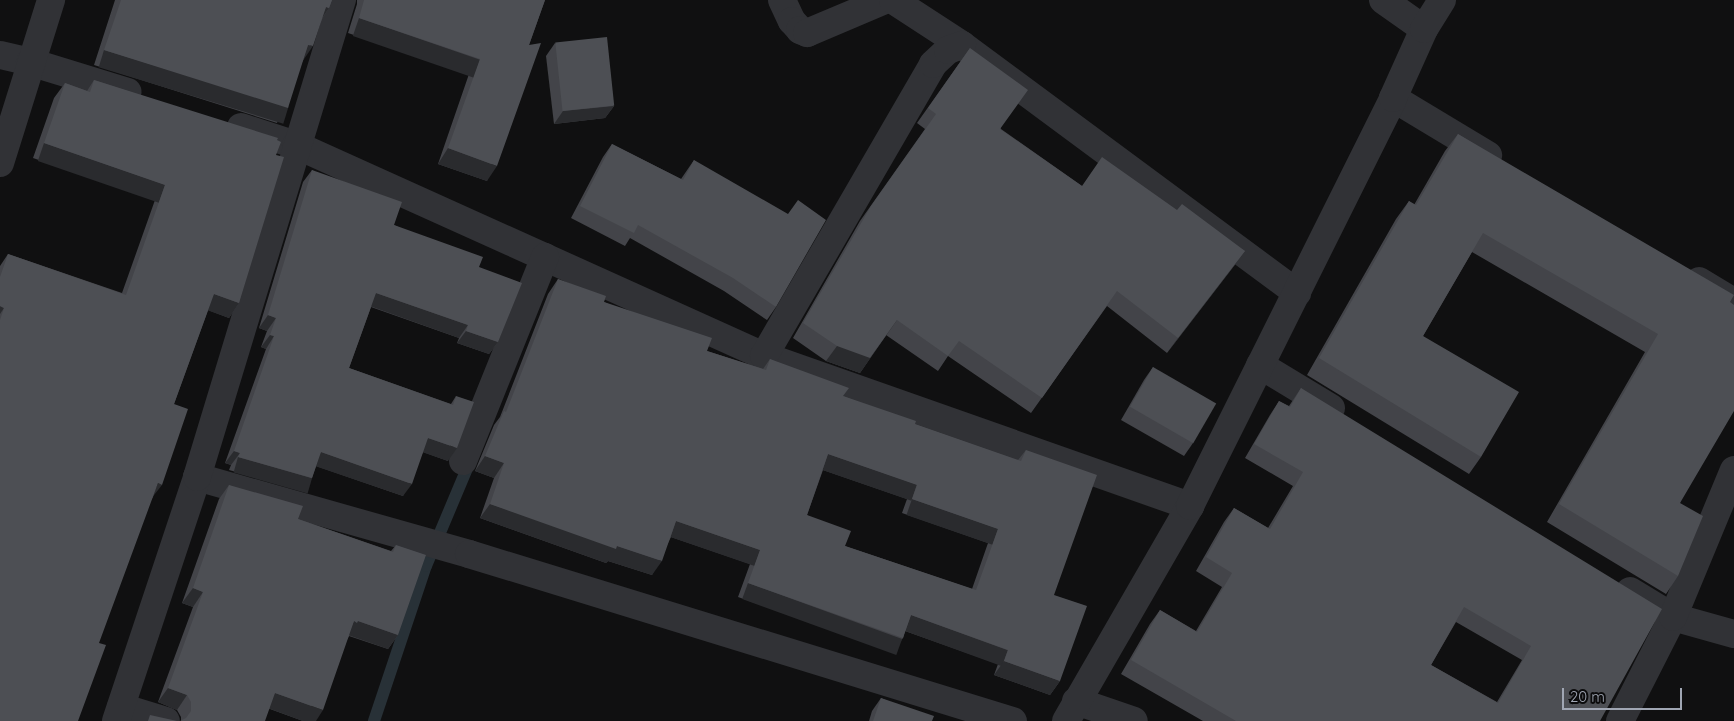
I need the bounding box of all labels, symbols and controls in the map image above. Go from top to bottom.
scale bar [1564,678,1684,710]
text: 20 m [1570,687,1605,706]

